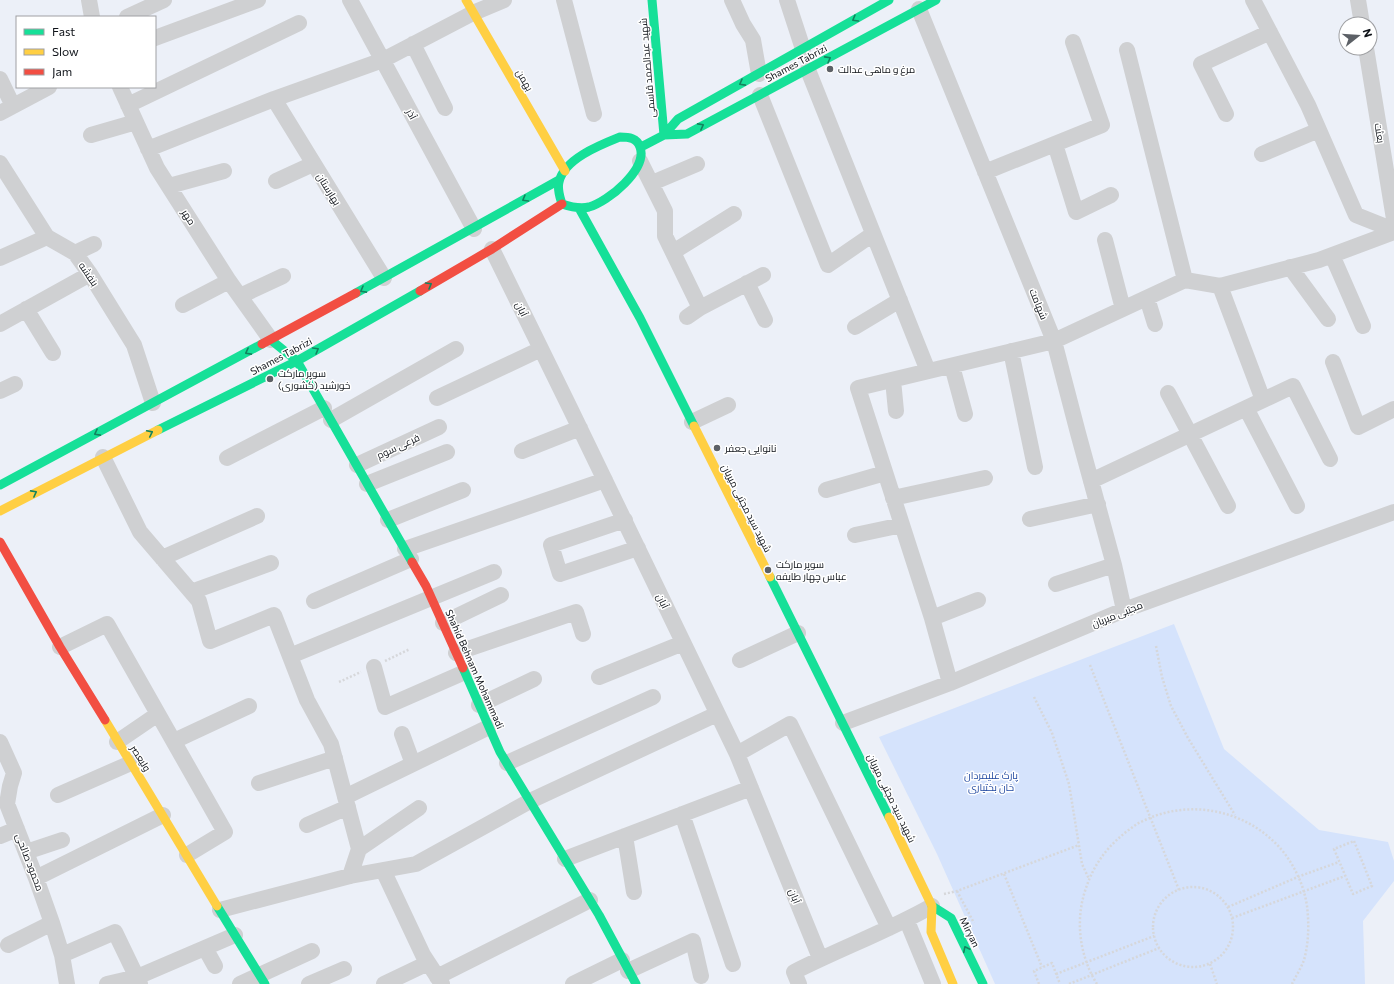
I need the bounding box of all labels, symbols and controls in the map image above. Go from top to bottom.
one-way arrow [852,15,860,22]
legend [16,16,156,88]
north arrow [1338,16,1378,56]
street label: شهید عبدالصمد قاسمی [637,18,658,118]
text: Fast [52,24,75,38]
text: N [1361,27,1375,39]
street label: Shames Tabrizi [763,42,829,84]
text: Slow [52,44,79,58]
one-way arrow [824,56,831,63]
place label: مرغ و ماهی عدالت [838,63,915,76]
text: Jam [52,64,72,79]
marker: مرغ و ماهی عدالت [825,64,835,74]
street label: بهمن [513,67,536,93]
one-way arrow [739,79,746,86]
street label: آذر [404,106,420,122]
street label: بعثت [1372,122,1388,144]
one-way arrow [697,124,704,131]
street label: بهارستان [314,171,344,208]
one-way arrow [522,195,529,202]
street label: مهر [178,206,198,228]
street label: بنفشه [77,260,101,288]
one-way arrow [425,282,432,289]
one-way arrow [359,285,367,292]
street label: شهامت [1026,287,1051,322]
street label: آبان [512,300,531,319]
street label: Shames Tabrizi [248,335,314,377]
one-way arrow [245,347,253,355]
one-way arrow [312,347,319,354]
place label: سوپر مارکت خورشید (کشوری) [278,367,350,392]
marker: سوپر مارکت خورشید (کشوری) [265,374,275,384]
one-way arrow [94,428,101,436]
one-way arrow [146,430,153,438]
street label: فرعی سوم [375,431,422,463]
place label: نانوایی جعفر [724,442,777,455]
marker: نانوایی جعفر [712,443,722,453]
street label: شهید سید مجتبی میریان [719,462,774,555]
one-way arrow [30,490,38,498]
place label: سوپر مارکت عباس چهار طایفه [776,558,847,583]
marker: سوپر مارکت عباس چهار طایفه [763,565,773,575]
street label: آبان [653,592,672,611]
street label: مجتبی میریان [1090,598,1145,631]
street label: Shahid Behnam Mohammadi [443,607,507,731]
street label: ولیعصر [128,742,154,773]
street label: شهید سید مجتبی میریان [864,752,919,845]
park label: پارک علیمردان خان بختیاری [964,769,1018,794]
street label: محمود صالحی [13,832,46,893]
street label: آبان [786,887,803,906]
street label: Miryan [958,915,982,949]
one-way arrow [963,946,971,953]

